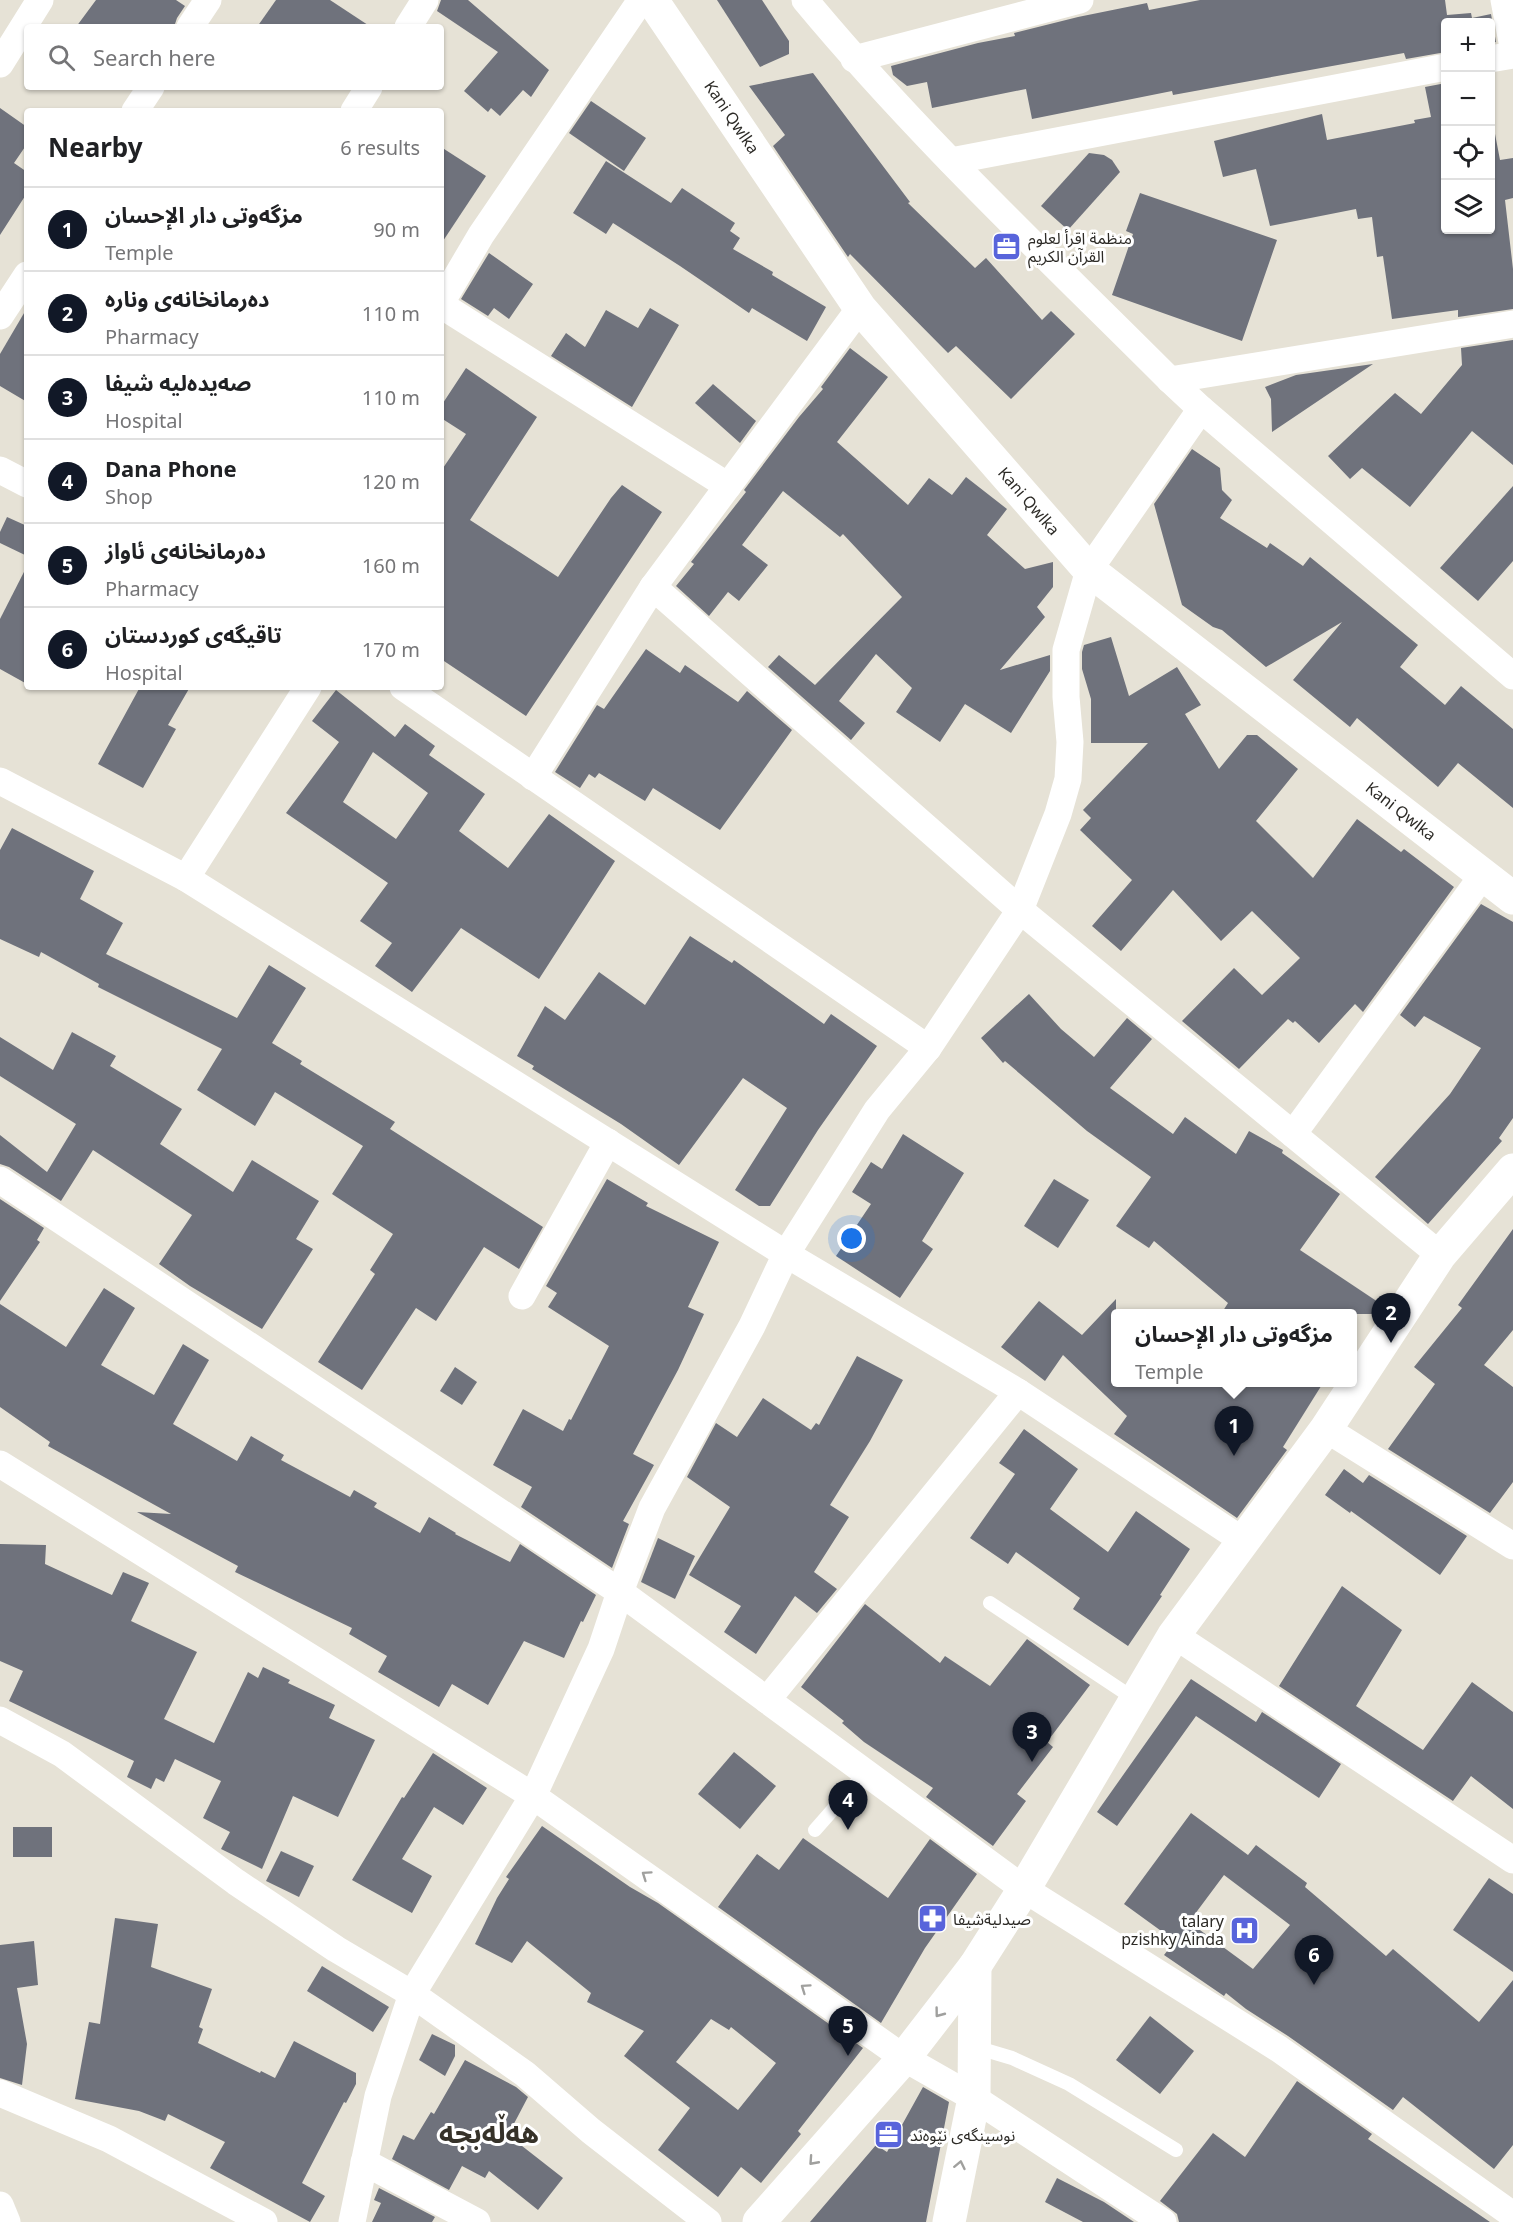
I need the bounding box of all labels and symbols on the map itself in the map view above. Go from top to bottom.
street label: Kani Qwlka [699,76,765,158]
place label: منظمة اقرأ لعلوم القرآن الكريم [1028,227,1132,269]
office icon: منظمة اقرأ لعلوم القرآن الكريم [991,231,1023,263]
street label: Kani Qwlka [993,462,1065,540]
street label: Kani Qwlka [1361,777,1441,845]
your location [837,1224,866,1253]
pin: 2 [1372,1294,1410,1343]
pin: 1 [1214,1406,1254,1456]
pin: 3 [1012,1712,1052,1762]
pin: 4 [828,1780,868,1830]
one-way arrow [641,1871,652,1882]
pharmacy icon: صیدلیةشیفا [916,1903,948,1935]
place label: صیدلیةشیفا [953,1908,1031,1930]
place label: talary pzishky Ainda [1121,1910,1225,1950]
hospital icon: talary pzishky Ainda [1229,1914,1261,1946]
pin: 6 [1294,1936,1334,1985]
one-way arrow [801,1984,812,1995]
pin: 5 [828,2006,868,2056]
one-way arrow [935,2006,946,2017]
district label: ھەڵەبجە [439,2113,539,2151]
office icon: نوسینگەی نێوەند [873,2119,905,2151]
place label: نوسینگەی نێوەند [910,2124,1015,2146]
one-way arrow [809,2154,820,2165]
one-way arrow [953,2160,966,2170]

